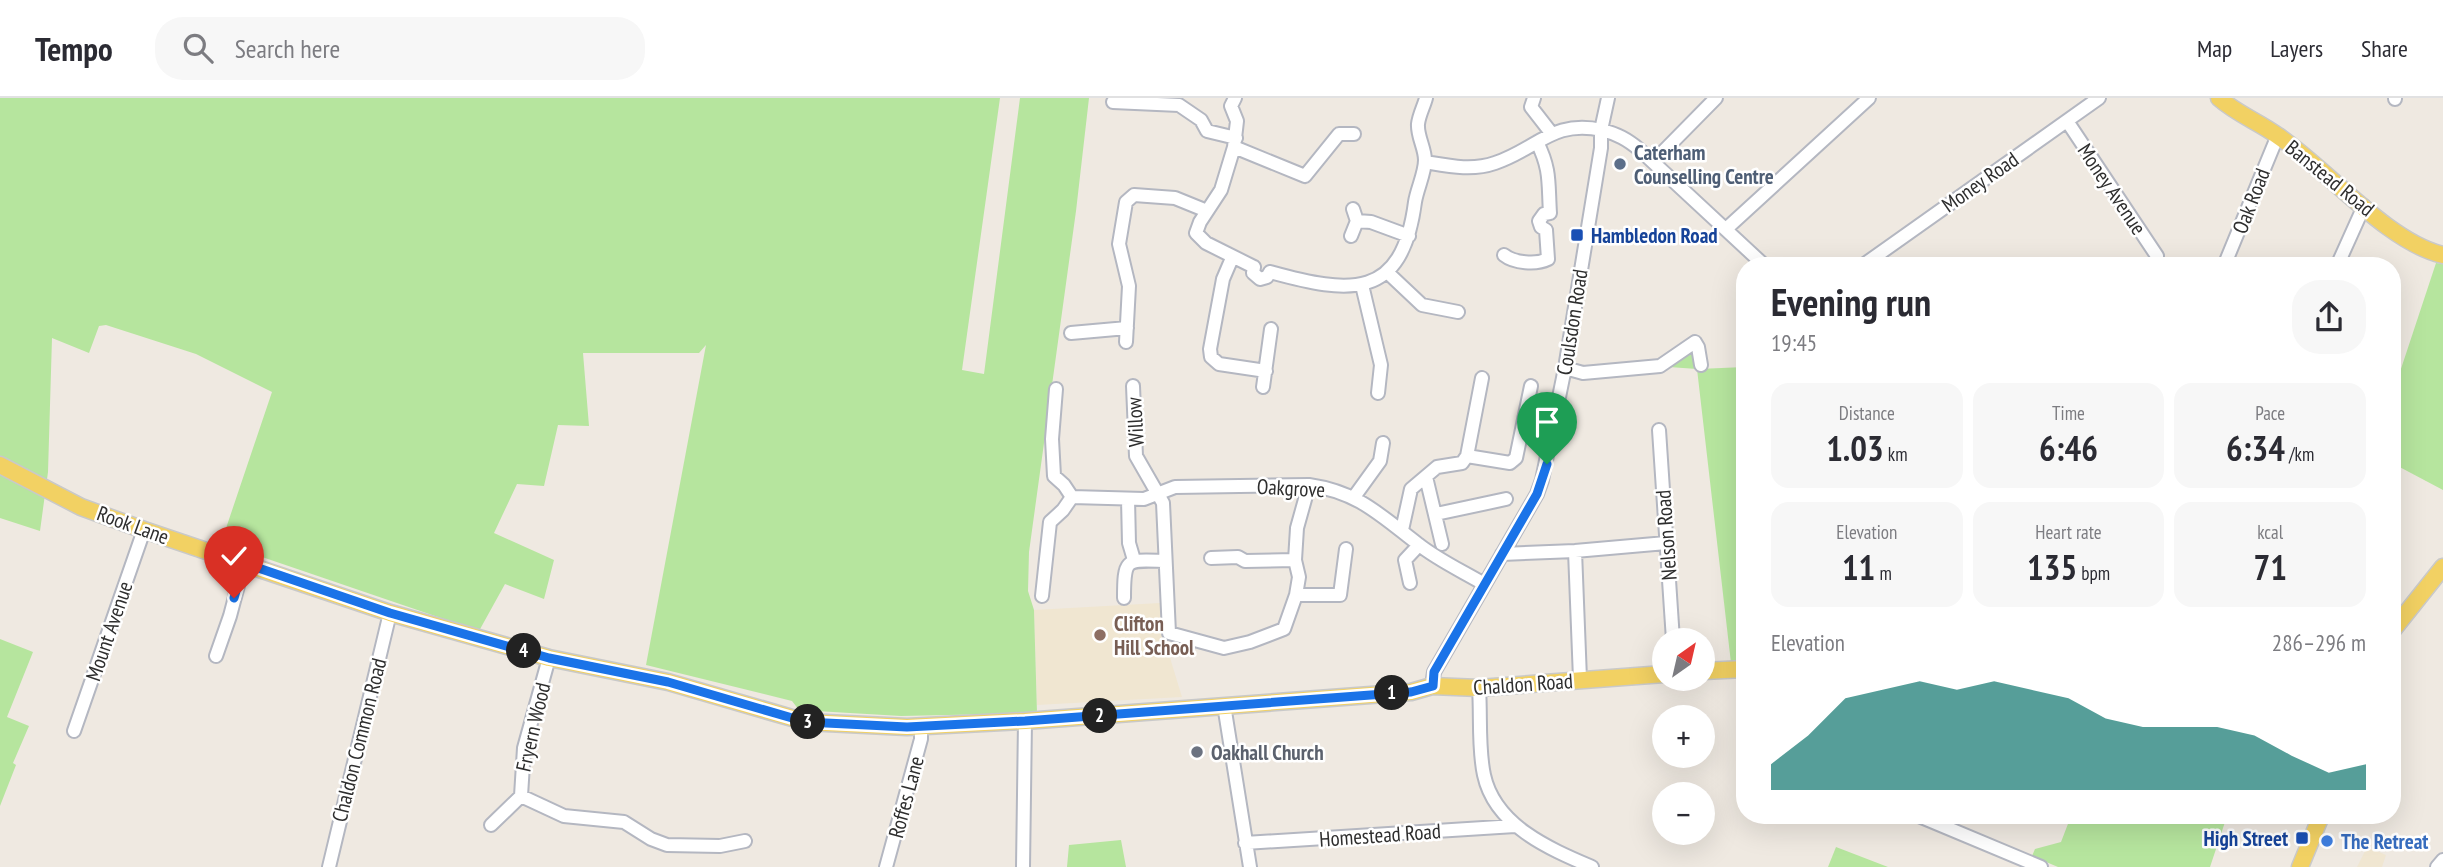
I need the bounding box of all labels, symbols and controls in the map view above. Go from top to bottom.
search box [155,17,645,80]
text: Tempo [35,27,113,70]
icon: search [179,29,217,67]
text: Search here [235,32,340,65]
text: Map [2197,33,2232,64]
text: Layers [2270,33,2323,64]
text: Share [2361,33,2408,64]
street label: Banstead Road [2280,134,2380,222]
street label: Money Avenue [2072,138,2152,240]
place label: Caterham Counselling Centre [1634,139,1774,190]
street label: Money Road [1936,146,2024,218]
marker: Caterham Counselling Centre [1612,156,1628,172]
street label: Oak Road [2226,164,2276,238]
place label: Hambledon Road [1591,222,1718,249]
marker: Hambledon Road [1569,227,1585,243]
street label: Coulsdon Road [1550,267,1594,377]
text: Evening run [1771,277,1931,326]
button: share [2292,280,2366,354]
text: 19:45 [1771,328,1817,357]
pin [1517,392,1577,464]
street label: Willow [1120,396,1150,448]
text: Distance [1839,401,1895,425]
text: Time [2052,401,2085,425]
text: Pace [2255,401,2285,425]
icon: arrive [1528,403,1566,441]
text: 1.03 [1826,425,1884,471]
text: 6:46 [2039,425,2098,471]
text: 6:34 [2226,425,2285,471]
text: km [1884,442,1908,466]
text: /km [2285,442,2314,466]
street label: Oakgrove [1256,473,1326,503]
street label: Nelson Road [1649,489,1683,581]
street label: Rook Lane [94,500,172,550]
text: Elevation [1836,520,1897,544]
text: Heart rate [2035,520,2102,544]
text: kcal [2257,520,2283,544]
pin [204,526,264,598]
icon: check [215,537,253,575]
text: 11 [1842,544,1875,590]
text: 135 [2027,544,2077,590]
text: 71 [2253,544,2287,590]
text: m [1875,561,1892,585]
text: bpm [2077,561,2110,585]
street label: Mount Avenue [79,578,139,684]
place label: Clifton Hill School [1114,610,1195,661]
marker: Clifton Hill School [1092,627,1108,643]
north arrow [1652,628,1715,691]
map controls [1652,628,1715,845]
text: Elevation [1771,628,1845,657]
text: 286–296 m [2272,628,2366,657]
pin: 4 [506,634,542,668]
text: 4 [519,638,528,662]
street label: Chaldon Common Road [326,655,392,825]
street label: Chaldon Road [1472,667,1574,701]
pin: 1 [1374,676,1410,710]
street label: Fryern Wood [510,680,556,774]
text: 1 [1387,680,1396,704]
pin: 2 [1082,698,1118,734]
text: 2 [1095,703,1104,727]
pin: 3 [790,704,826,740]
button: + [1652,705,1715,768]
text: 3 [803,709,812,733]
place label: Oakhall Church [1211,739,1324,766]
marker: Oakhall Church [1189,744,1205,760]
street label: Roffes Lane [882,753,930,841]
button: − [1652,782,1715,845]
street label: Homestead Road [1318,817,1442,853]
place label: High Street [2203,825,2288,852]
place label: The Retreat [2341,828,2428,855]
marker: High Street [2294,830,2310,846]
marker: The Retreat [2319,833,2335,849]

